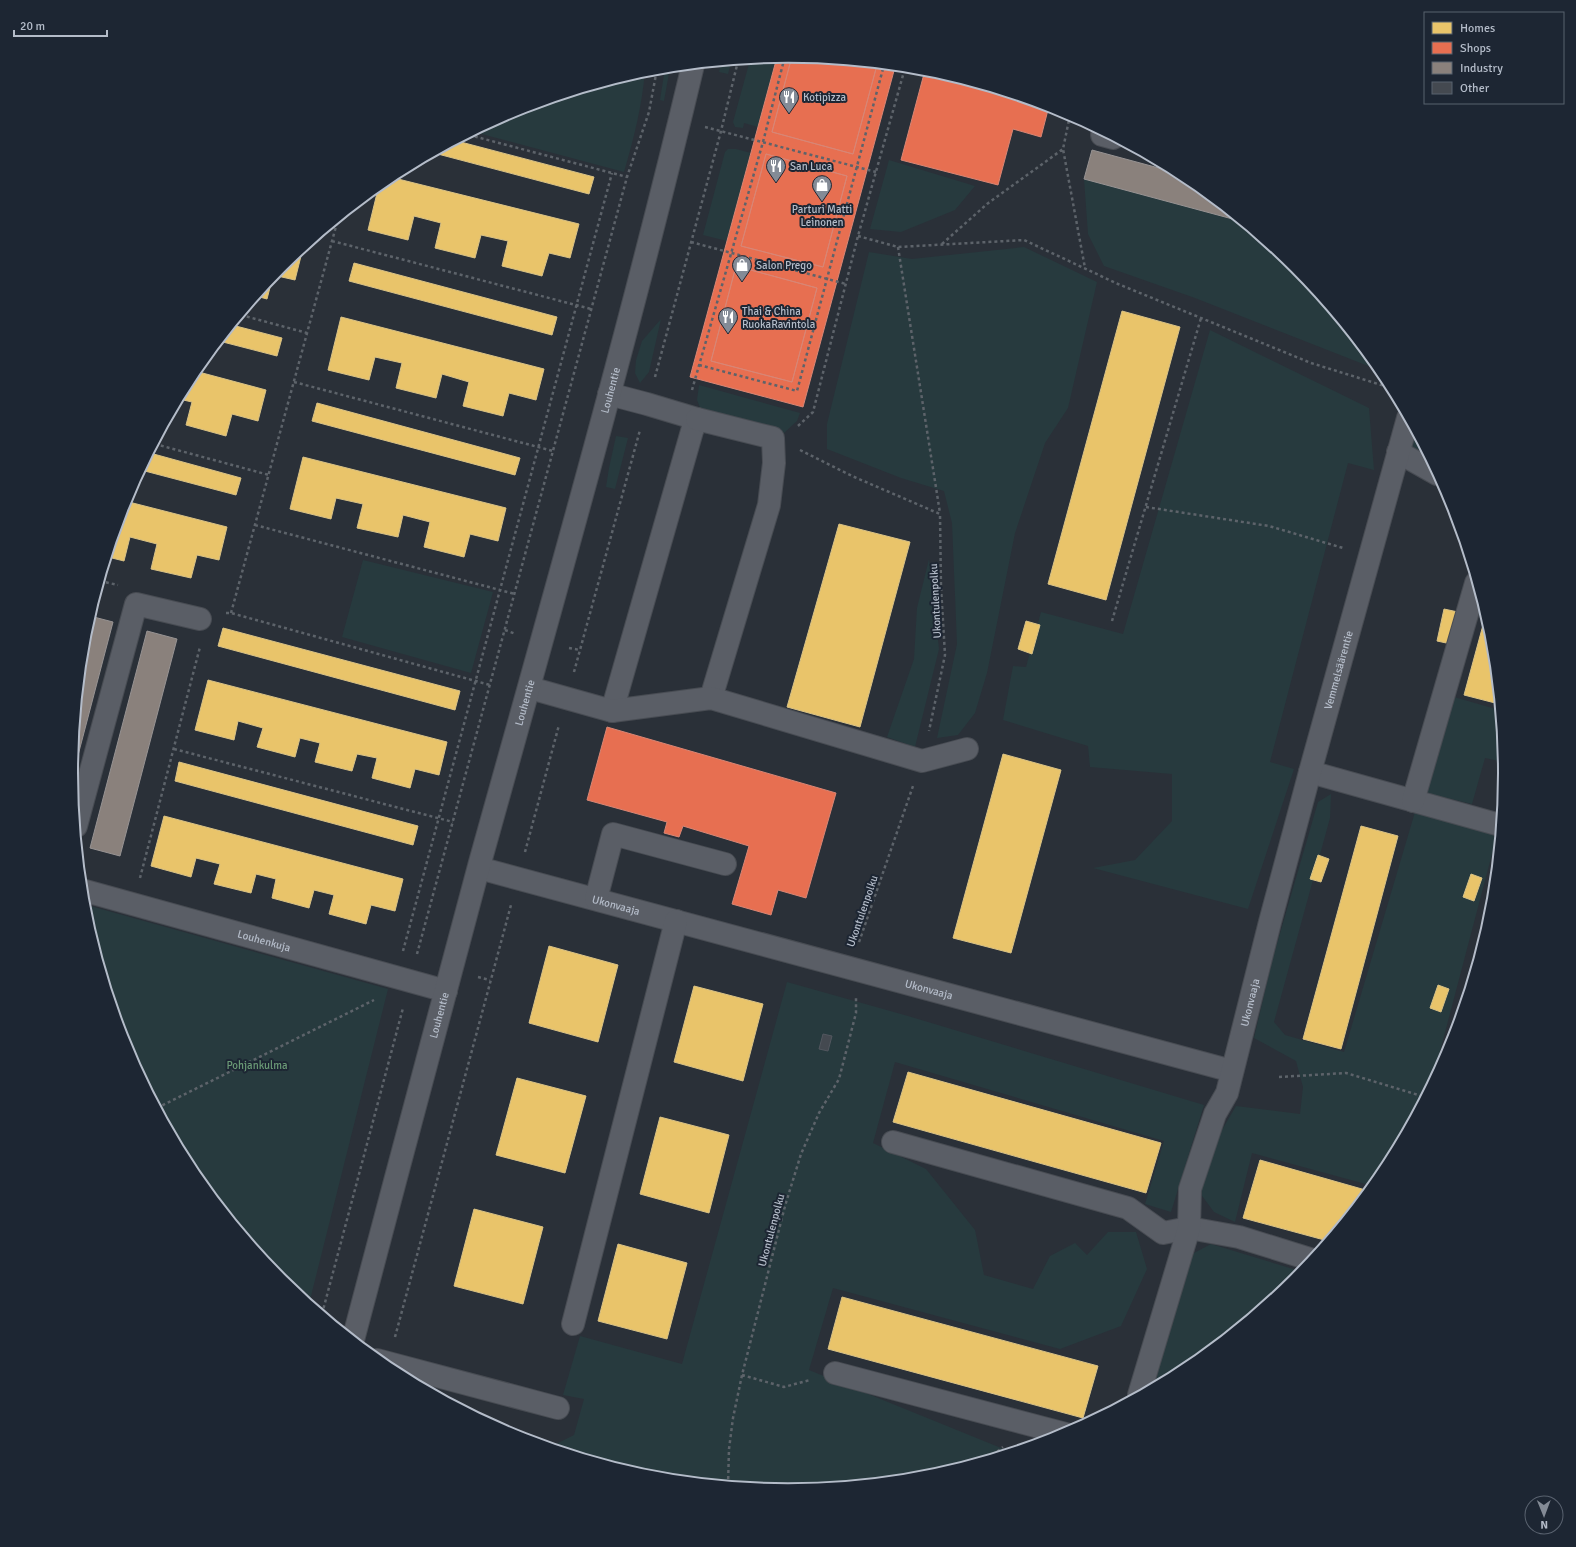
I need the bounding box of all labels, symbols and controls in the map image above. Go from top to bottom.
scale bar [14,12,107,38]
legend [1424,12,1564,104]
text: 20 m [20,19,45,34]
text: Homes [1460,21,1495,36]
text: Shops [1460,41,1491,56]
text: Industry [1460,61,1503,76]
text: Other [1460,81,1490,96]
restaurant icon: Kotipizza [778,86,800,114]
place label: Kotipizza [803,91,847,104]
restaurant icon: San Luca [765,155,787,183]
place label: San Luca [790,160,833,173]
shop icon: Parturi Matti Leinonen [811,174,833,202]
place label: Parturi Matti Leinonen [792,203,852,229]
shop icon: Salon Prego [731,254,753,282]
place label: Salon Prego [756,259,812,272]
place label: Thai & China RuokaRavintola [742,305,816,331]
restaurant icon: Thai & China RuokaRavintola [717,306,739,334]
street label: Louhentie [598,366,623,415]
street label: Ukontulenpolku [927,563,944,639]
street label: Vemmelsäärentie [1322,629,1356,711]
street label: Louhentie [512,678,538,727]
street label: Ukontulenpolku [844,874,881,949]
street label: Ukonvaaja [591,893,642,918]
street label: Louhenkuja [236,927,293,955]
street label: Ukonvaaja [903,977,955,1003]
street label: Ukonvaaja [1238,977,1263,1028]
street label: Louhentie [427,991,452,1040]
park label: Pohjankulma [226,1059,288,1072]
street label: Ukontulenpolku [755,1192,787,1268]
north arrow [1524,1495,1564,1535]
text: N [1540,1518,1548,1531]

